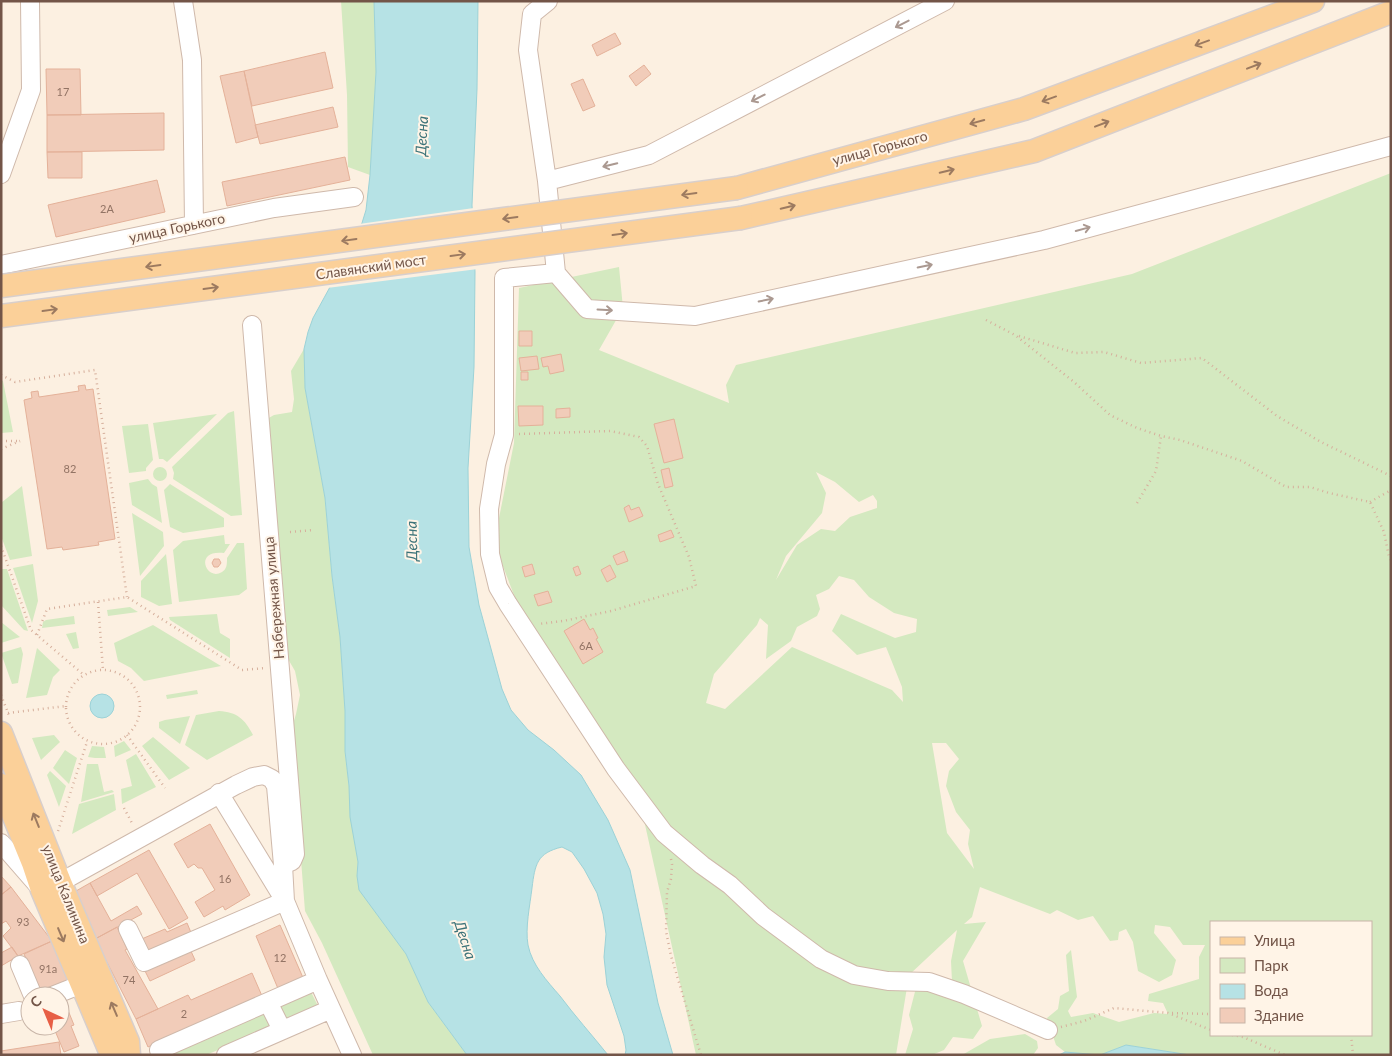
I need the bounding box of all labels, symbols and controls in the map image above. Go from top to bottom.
one-way arrow [895,20,910,29]
one-way arrow [1195,39,1210,48]
one-way arrow [1246,60,1261,69]
house number: 17 [57,85,69,98]
one-way arrow [751,94,766,103]
one-way arrow [1042,95,1058,104]
water label: Десна [411,115,431,157]
one-way arrow [969,117,985,127]
one-way arrow [1094,119,1109,129]
street label: улица Горького [830,127,929,168]
one-way arrow [603,160,619,170]
one-way arrow [938,166,954,175]
one-way arrow [681,189,697,199]
house number: 2А [100,202,114,215]
one-way arrow [780,202,796,211]
street label: улица Горького [127,209,227,246]
one-way arrow [502,213,518,223]
one-way arrow [1075,224,1091,234]
one-way arrow [611,229,627,239]
one-way arrow [341,235,357,245]
street label: Славянский мост [315,250,427,283]
one-way arrow [450,250,466,260]
one-way arrow [146,261,162,271]
one-way arrow [916,261,932,270]
one-way arrow [202,283,218,293]
one-way arrow [758,295,774,305]
one-way arrow [41,305,57,315]
one-way arrow [597,306,613,315]
house number: 82 [64,462,76,475]
water label: Десна [402,521,420,562]
street label: Набережная улица [260,536,287,660]
house number: 6А [579,639,593,652]
one-way arrow [30,813,40,828]
street label: улица Калинина [39,842,94,946]
house number: 16 [219,872,231,885]
house number: 93 [17,915,29,928]
water label: Десна [451,917,481,962]
legend [1210,921,1372,1036]
one-way arrow [57,927,67,942]
text: Улица [1254,931,1295,949]
house number: 12 [274,951,286,964]
text: Парк [1254,956,1289,974]
house number: 91а [39,962,57,975]
house number: 74 [123,973,136,986]
text: Вода [1254,981,1289,999]
north arrow [20,986,70,1036]
text: С [26,991,45,1011]
one-way arrow [108,1002,118,1017]
text: Здание [1254,1006,1304,1024]
house number: 2 [181,1007,187,1020]

